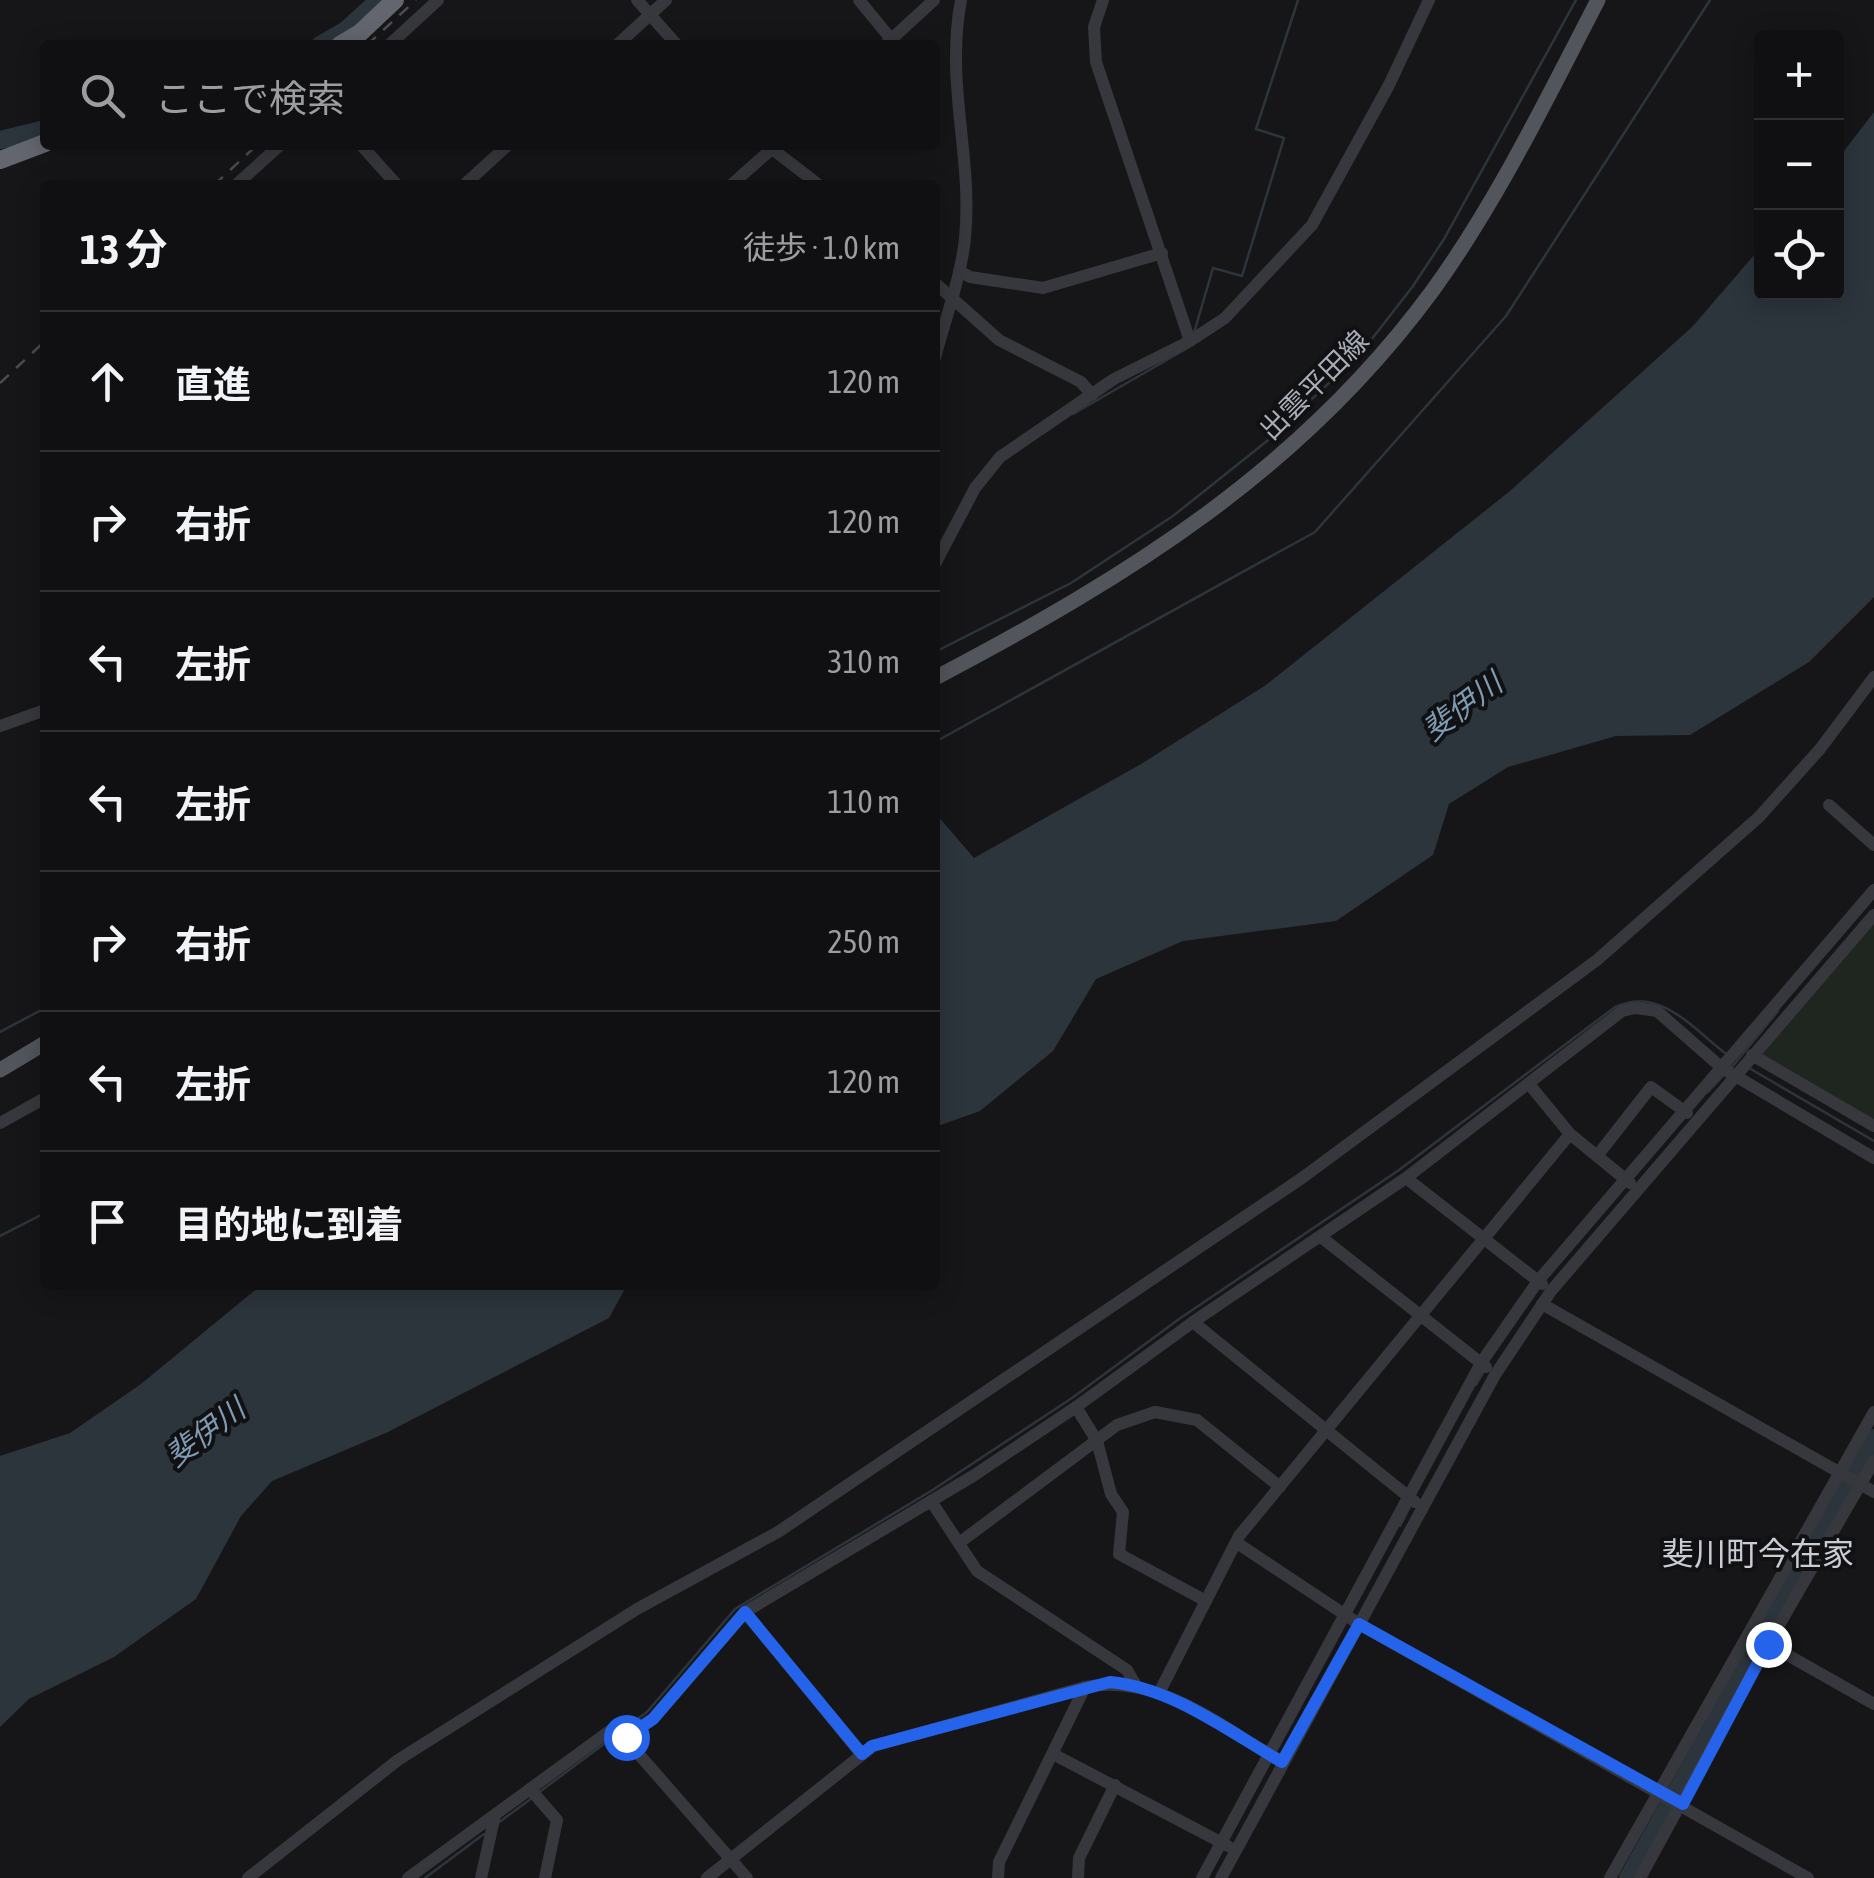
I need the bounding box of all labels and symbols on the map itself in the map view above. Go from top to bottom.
street label: 出雲平田線 [1253,324,1375,446]
water label: 斐伊川 [1416,664,1511,747]
water label: 斐伊川 [159,1390,254,1473]
district label: 斐川町今在家 [1662,1535,1854,1572]
route end [1746,1622,1792,1668]
route start [604,1715,650,1761]

